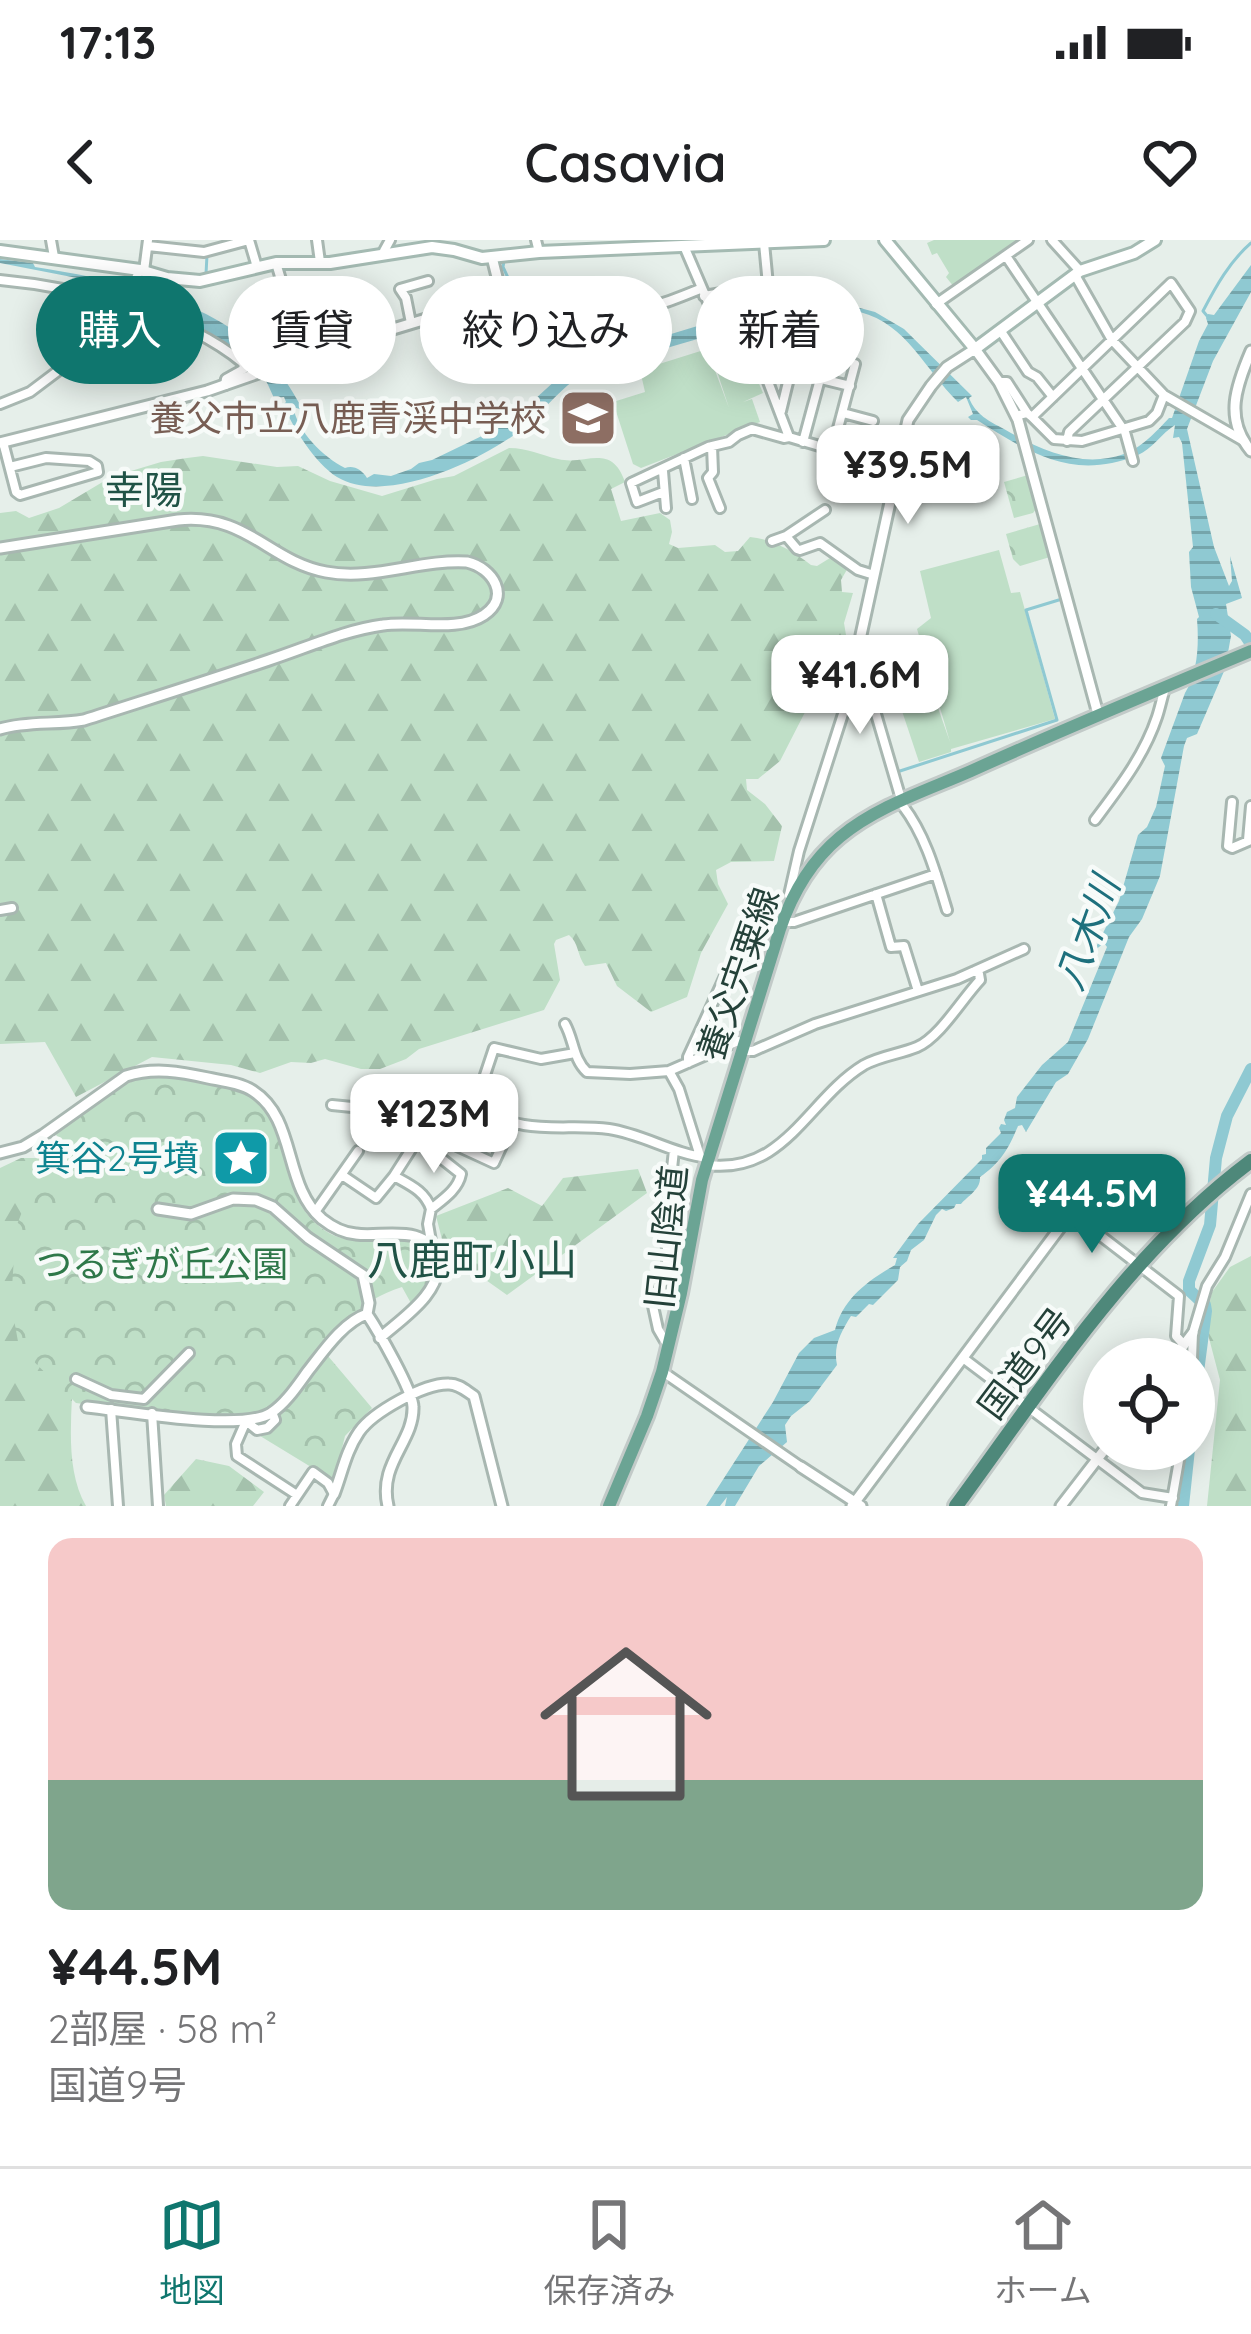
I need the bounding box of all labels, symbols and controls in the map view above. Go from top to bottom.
text: 17:13 [60,14,156,70]
text: Casavia [524,128,727,196]
icon: back [48,129,114,195]
icon: heart [1137,129,1203,195]
chip: 購入 [36,276,204,384]
chip: 賃貸 [228,276,396,384]
chip: 絞り込み [420,276,672,384]
chip: 新着 [696,276,864,384]
school or university icon: 養父市立八鹿青渓中学校 [557,387,619,449]
place label: 養父市立八鹿青渓中学校 [150,395,546,440]
pin: ¥39.5M [810,425,1006,527]
text: ¥39.5M [844,439,972,488]
district label: 幸陽 [105,465,183,514]
pin: ¥41.6M [762,635,958,737]
text: ¥41.6M [798,649,922,698]
water label: 八木川 [1043,866,1131,996]
street label: 養父宍粟線 [687,881,788,1066]
pin: ¥123M [350,1074,518,1176]
text: ¥123M [377,1088,491,1137]
place icon: 箕谷2号墳 [210,1127,272,1189]
place label: 箕谷2号墳 [35,1135,199,1180]
pin: ¥44.5M [994,1154,1190,1256]
street label: 旧山陰道 [636,1163,695,1311]
text: ¥44.5M [1025,1168,1159,1217]
district label: 八鹿町小山 [367,1233,577,1286]
park label: つるぎが丘公園 [36,1241,288,1286]
street label: 国道9号 [968,1298,1081,1427]
map controls [1083,1338,1215,1470]
button: locate [1083,1338,1215,1470]
icon: home [518,1616,734,1832]
text: ¥44.5M [48,1934,222,1998]
text: 2部屋 · 58 m² [48,2004,277,2053]
text: 国道9号 [48,2060,187,2109]
tab: 地図 [159,2192,225,2312]
tab: 保存済み [543,2192,675,2312]
tab: ホーム [994,2192,1092,2312]

